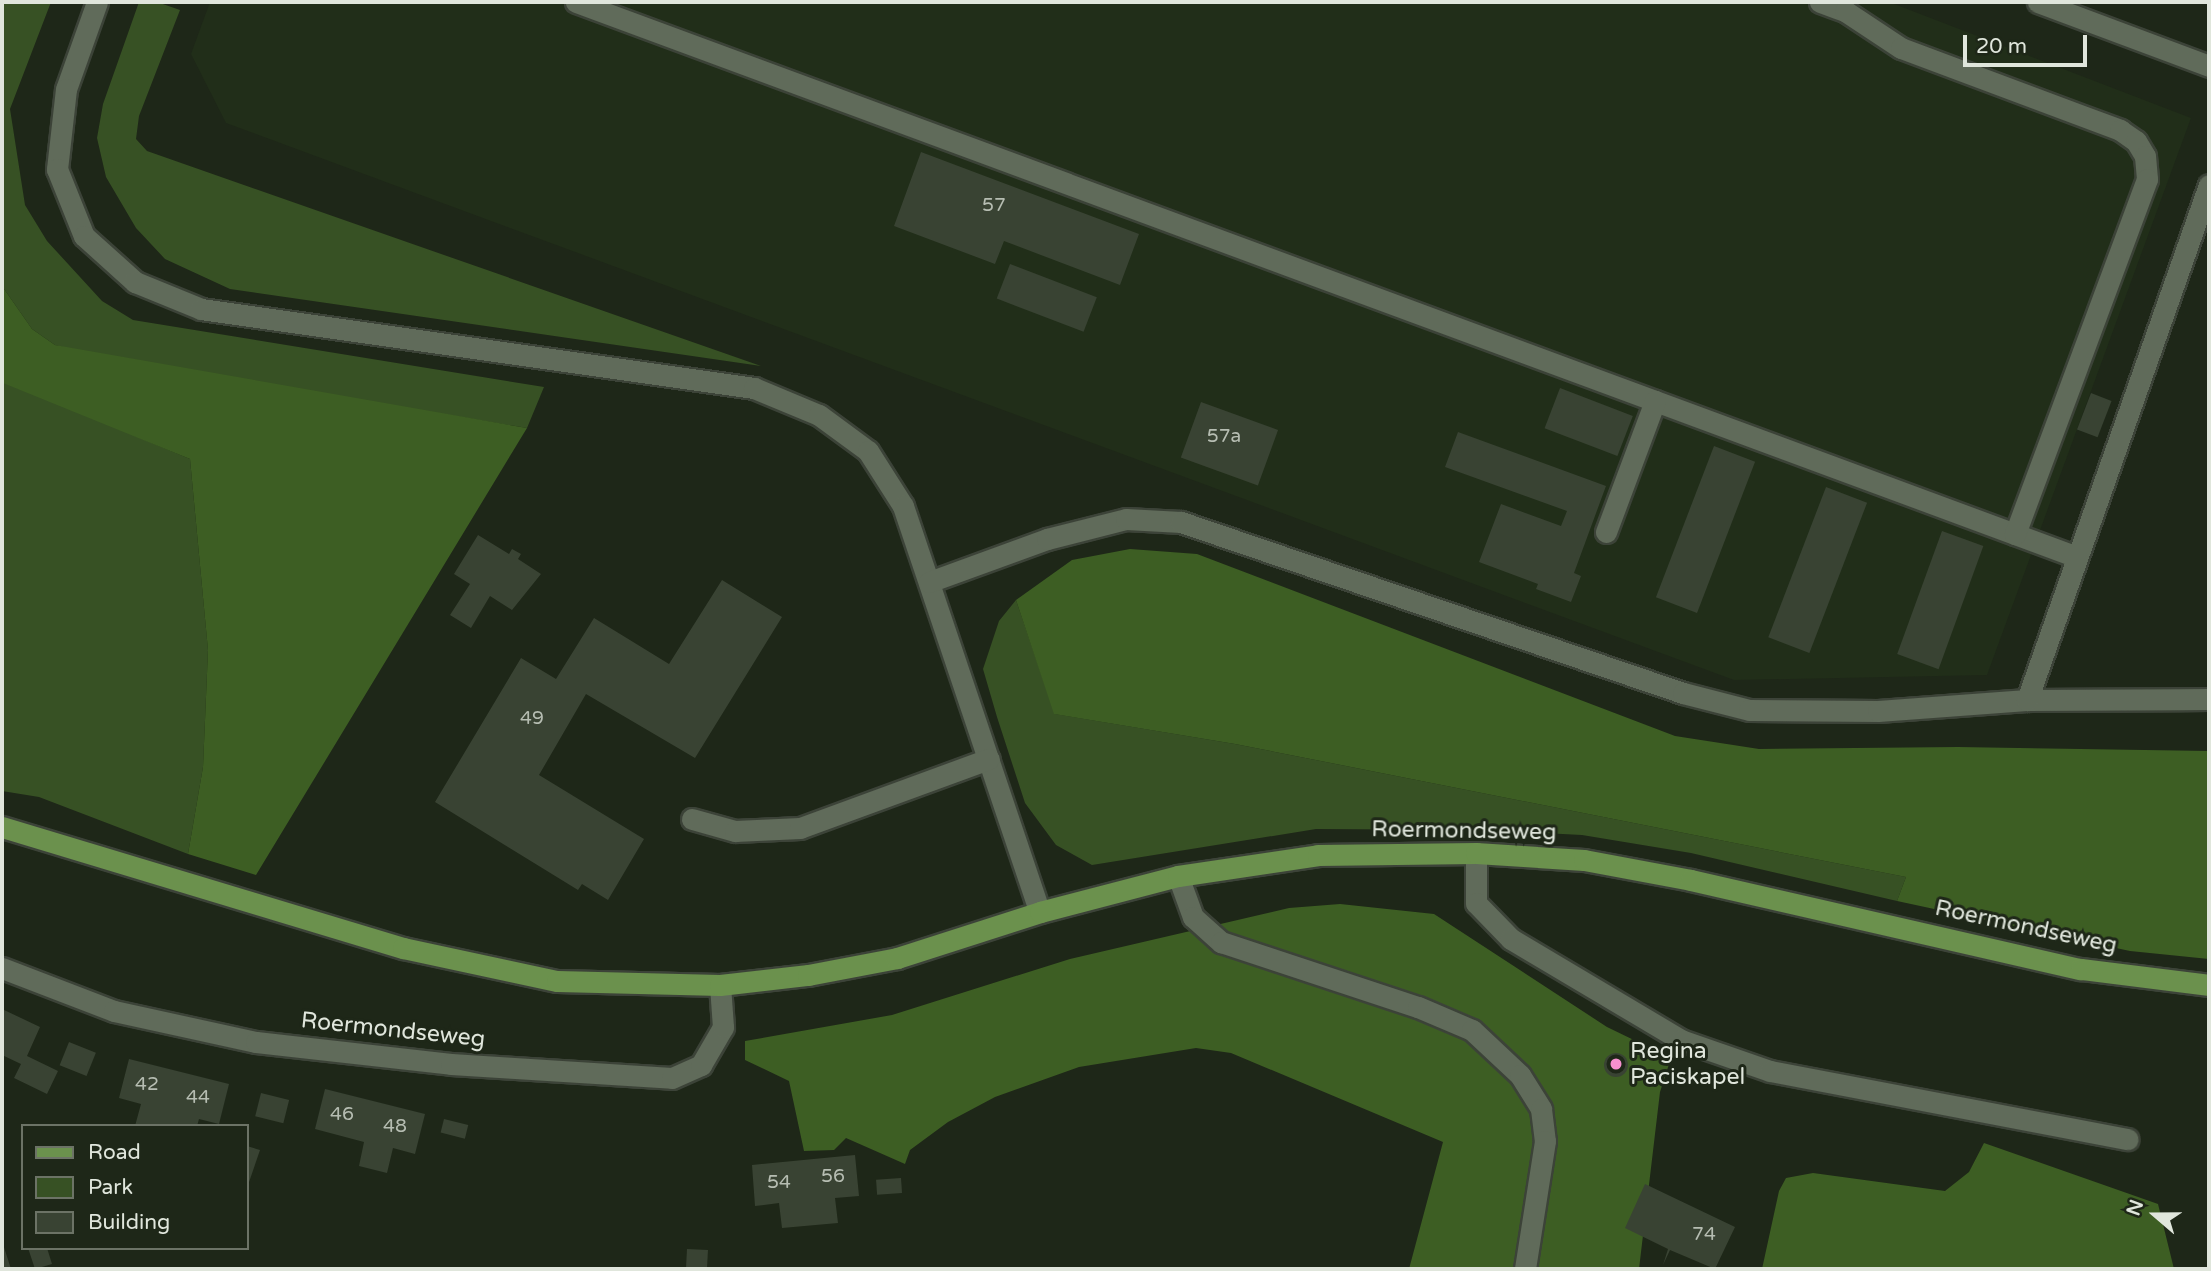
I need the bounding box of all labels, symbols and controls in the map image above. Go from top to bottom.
scale bar [1966,21,2090,65]
text: 20 m [1976,34,2027,59]
house number: 57 [982,195,1006,217]
house number: 57a [1207,426,1241,448]
house number: 49 [520,708,544,730]
street label: Roermondseweg [1371,816,1557,846]
street label: Roermondseweg [1932,894,2120,960]
street label: Roermondseweg [299,1007,487,1053]
place label: Regina Paciskapel [1630,1037,1745,1091]
marker: Regina Paciskapel [1608,1056,1624,1072]
house number: 42 [135,1074,159,1096]
house number: 44 [186,1087,210,1109]
house number: 46 [330,1104,354,1126]
house number: 48 [383,1116,407,1138]
legend [21,1124,248,1250]
text: Road [88,1140,141,1165]
house number: 56 [821,1166,845,1188]
house number: 54 [767,1172,791,1194]
text: Park [88,1175,133,1200]
north arrow [2120,1180,2190,1250]
text: N [2122,1197,2148,1219]
text: Building [88,1210,170,1235]
house number: 74 [1692,1224,1716,1246]

